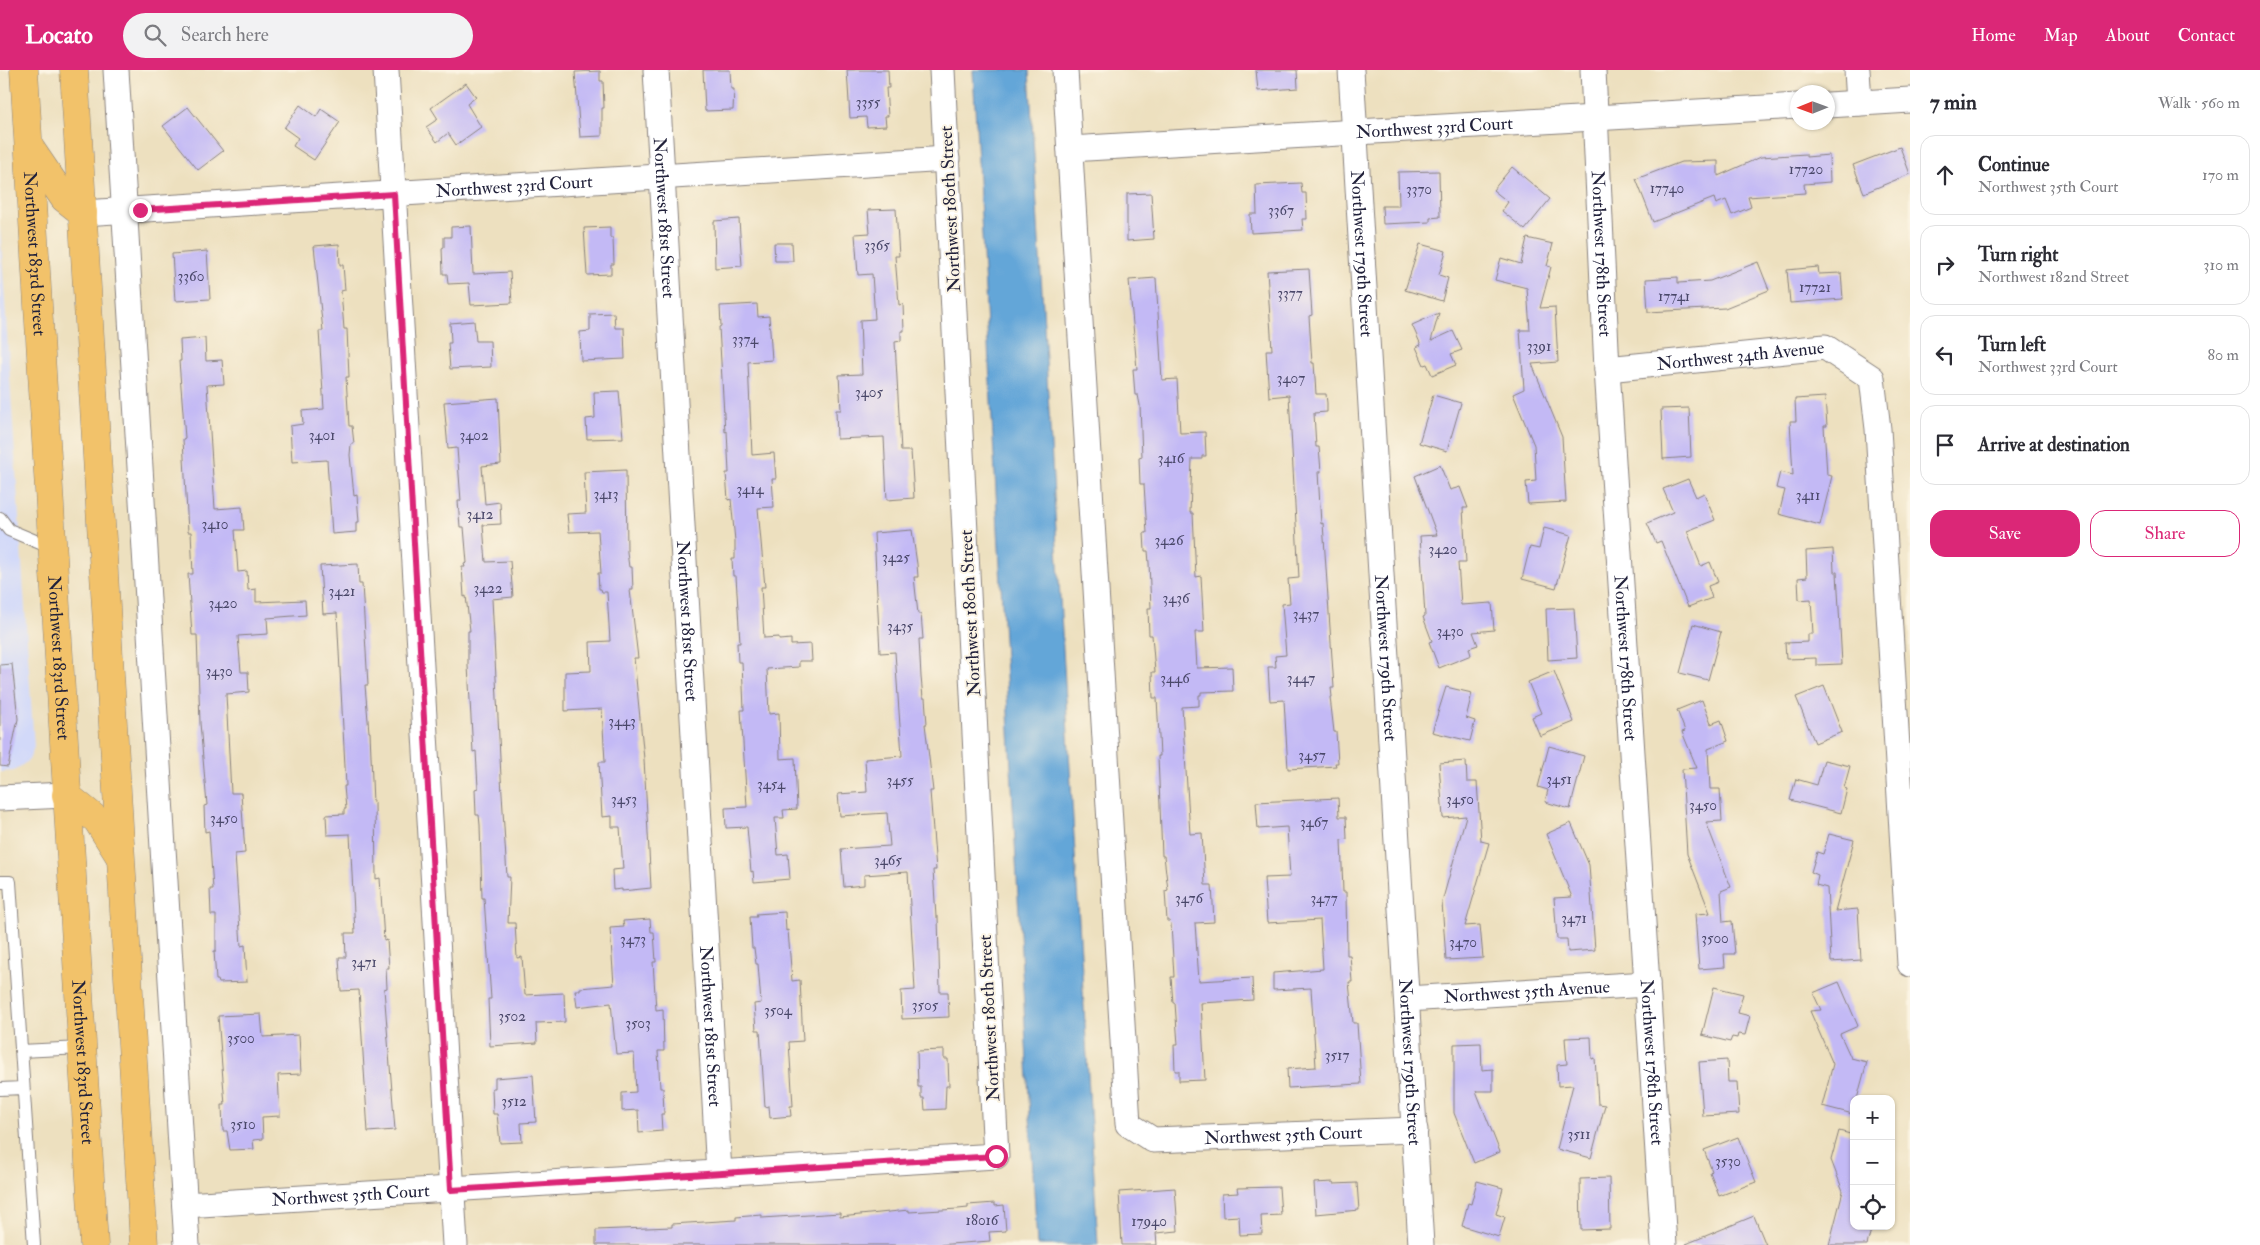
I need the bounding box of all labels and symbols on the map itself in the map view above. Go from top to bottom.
north arrow [1790,85,1835,130]
house number: 3355 [856,93,881,112]
street label: Northwest 33rd Court [1355,112,1514,144]
street label: Northwest 180th Street [935,125,966,293]
street label: Northwest 181st Street [648,137,680,299]
house number: 17720 [1789,160,1823,179]
street label: Northwest 33rd Court [435,170,594,203]
street label: Northwest 179th Street [1345,170,1378,338]
street label: Northwest 178th Street [1586,170,1616,338]
street label: Northwest 183rd Street [18,171,51,337]
house number: 17740 [1650,179,1684,198]
house number: 3370 [1406,180,1432,199]
route end [129,199,152,222]
house number: 3367 [1268,201,1294,220]
house number: 3365 [864,236,890,255]
house number: 3360 [178,267,204,286]
house number: 17721 [1799,278,1831,297]
house number: 3377 [1277,284,1303,303]
house number: 17741 [1658,287,1690,306]
house number: 3374 [732,330,759,349]
street label: Northwest 34th Avenue [1655,336,1826,376]
house number: 3391 [1527,337,1551,356]
house number: 3407 [1277,369,1305,388]
house number: 3405 [855,383,883,402]
house number: 3401 [309,426,335,445]
house number: 3402 [459,426,489,445]
house number: 3416 [1158,449,1186,468]
house number: 3414 [736,480,765,499]
house number: 3413 [594,485,618,504]
house number: 3411 [1796,486,1820,505]
house number: 3412 [467,505,494,524]
house number: 3410 [202,515,228,534]
street label: Northwest 180th Street [955,529,986,697]
house number: 3426 [1155,531,1185,550]
street label: Northwest 181st Street [671,540,703,702]
house number: 3420 [1428,540,1458,559]
house number: 3425 [882,548,910,567]
street label: Northwest 179th Street [1369,574,1402,742]
street label: Northwest 178th Street [1608,574,1642,742]
street label: Northwest 183rd Street [42,575,75,741]
house number: 3422 [473,579,503,598]
house number: 3421 [329,582,355,601]
house number: 3436 [1162,589,1191,608]
house number: 3420 [208,594,238,613]
house number: 3437 [1293,605,1319,624]
house number: 3435 [887,617,913,636]
house number: 3430 [1436,622,1464,641]
house number: 3430 [205,662,233,681]
house number: 3446 [1160,669,1191,688]
house number: 3447 [1287,669,1315,688]
house number: 3443 [608,712,636,731]
house number: 3457 [1298,746,1326,765]
house number: 3451 [1546,770,1572,789]
house number: 3455 [887,771,914,790]
house number: 3454 [757,775,786,794]
house number: 3453 [611,790,637,809]
house number: 3450 [1446,790,1474,809]
house number: 3450 [1689,796,1717,815]
house number: 3450 [210,809,238,828]
house number: 3467 [1300,813,1328,832]
house number: 3465 [874,851,902,870]
house number: 3476 [1175,889,1204,908]
house number: 3477 [1310,889,1338,908]
house number: 3471 [1561,909,1587,928]
house number: 3500 [1701,929,1729,948]
house number: 3473 [620,930,646,949]
house number: 3470 [1449,933,1477,952]
street label: Northwest 180th Street [974,934,1005,1102]
street label: Northwest 181st Street [694,945,726,1108]
house number: 3471 [351,953,377,972]
street label: Northwest 35th Avenue [1443,975,1611,1009]
street label: Northwest 179th Street [1393,978,1426,1146]
street label: Northwest 183rd Street [66,979,99,1145]
street label: Northwest 178th Street [1635,979,1668,1146]
house number: 3505 [912,996,939,1015]
house number: 3504 [764,1001,793,1020]
house number: 3502 [498,1007,526,1026]
house number: 3503 [625,1014,651,1033]
house number: 3500 [227,1029,255,1048]
house number: 3517 [1325,1046,1349,1065]
house number: 3512 [501,1092,527,1111]
house number: 3510 [230,1115,256,1134]
street label: Northwest 35th Court [1204,1121,1363,1150]
house number: 3511 [1567,1125,1591,1144]
route start [985,1145,1008,1168]
house number: 3530 [1715,1152,1741,1171]
street label: Northwest 35th Court [271,1179,431,1212]
house number: 18016 [966,1211,1000,1230]
house number: 17940 [1131,1212,1167,1231]

